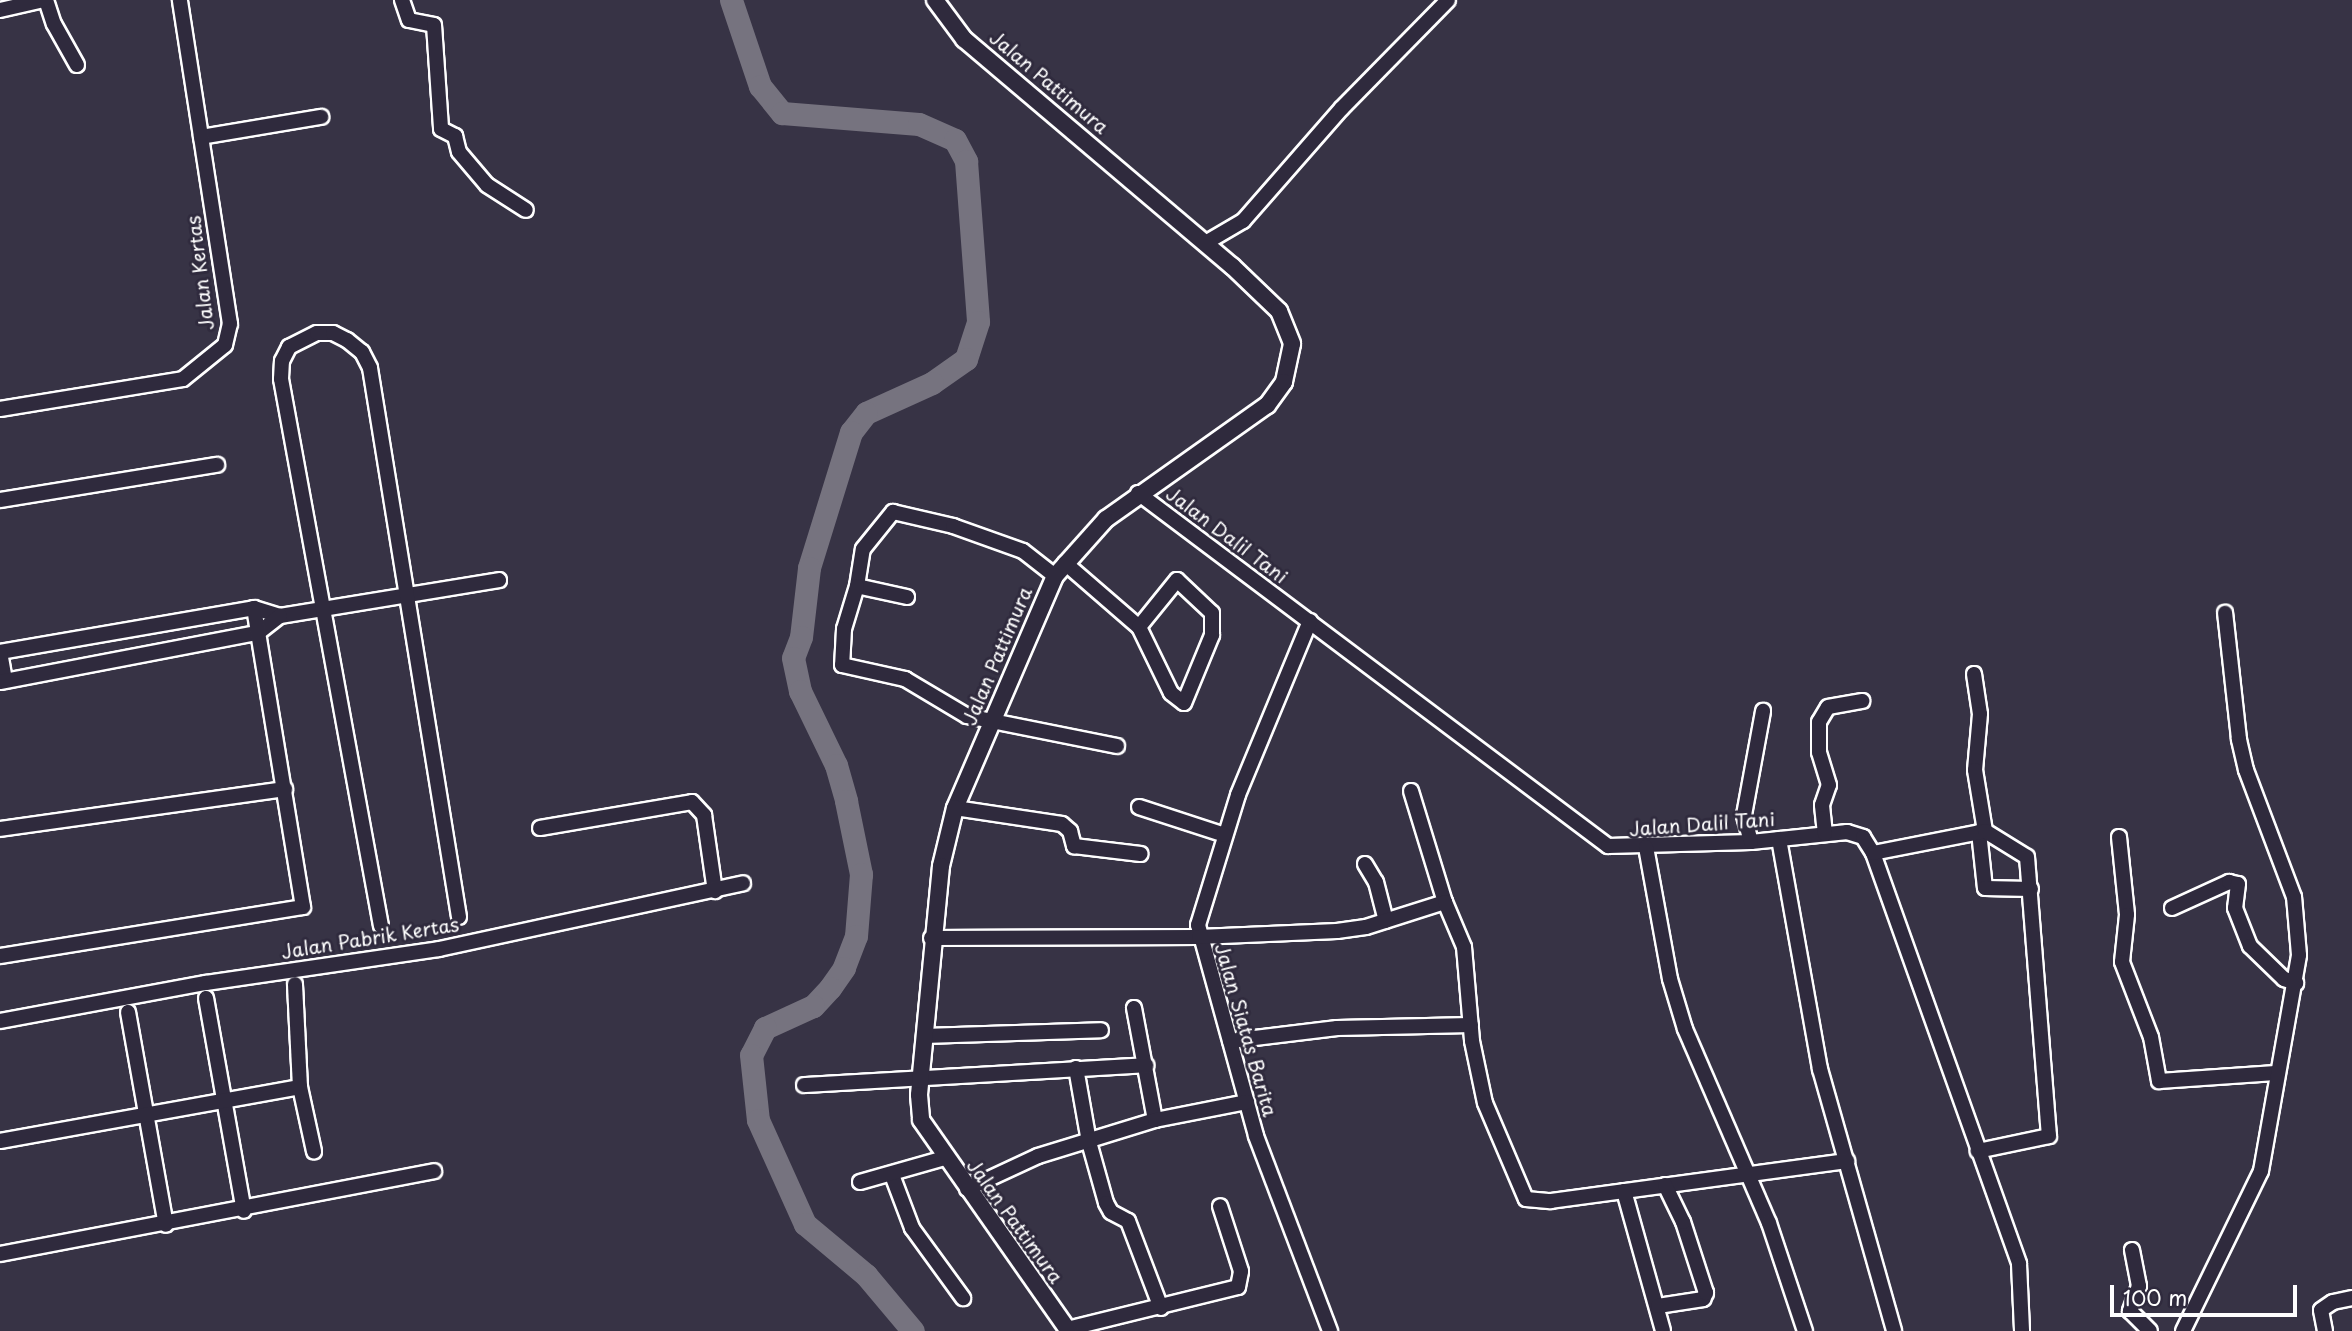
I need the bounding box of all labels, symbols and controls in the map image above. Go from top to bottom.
street label: Jalan Pattimura [985,25,1113,139]
street label: Jalan Kertas [182,214,218,332]
street label: Jalan Dalil Tani [1162,482,1292,588]
street label: Jalan Pattimura [957,583,1037,729]
street label: Jalan Dalil Tani [1629,808,1775,840]
street label: Jalan Pabrik Kertas [279,913,461,963]
street label: Jalan Siatas Barita [1210,940,1282,1120]
street label: Jalan Pattimura [962,1154,1068,1288]
scale bar [2114,1272,2301,1316]
text: 100 m [2123,1281,2187,1313]

